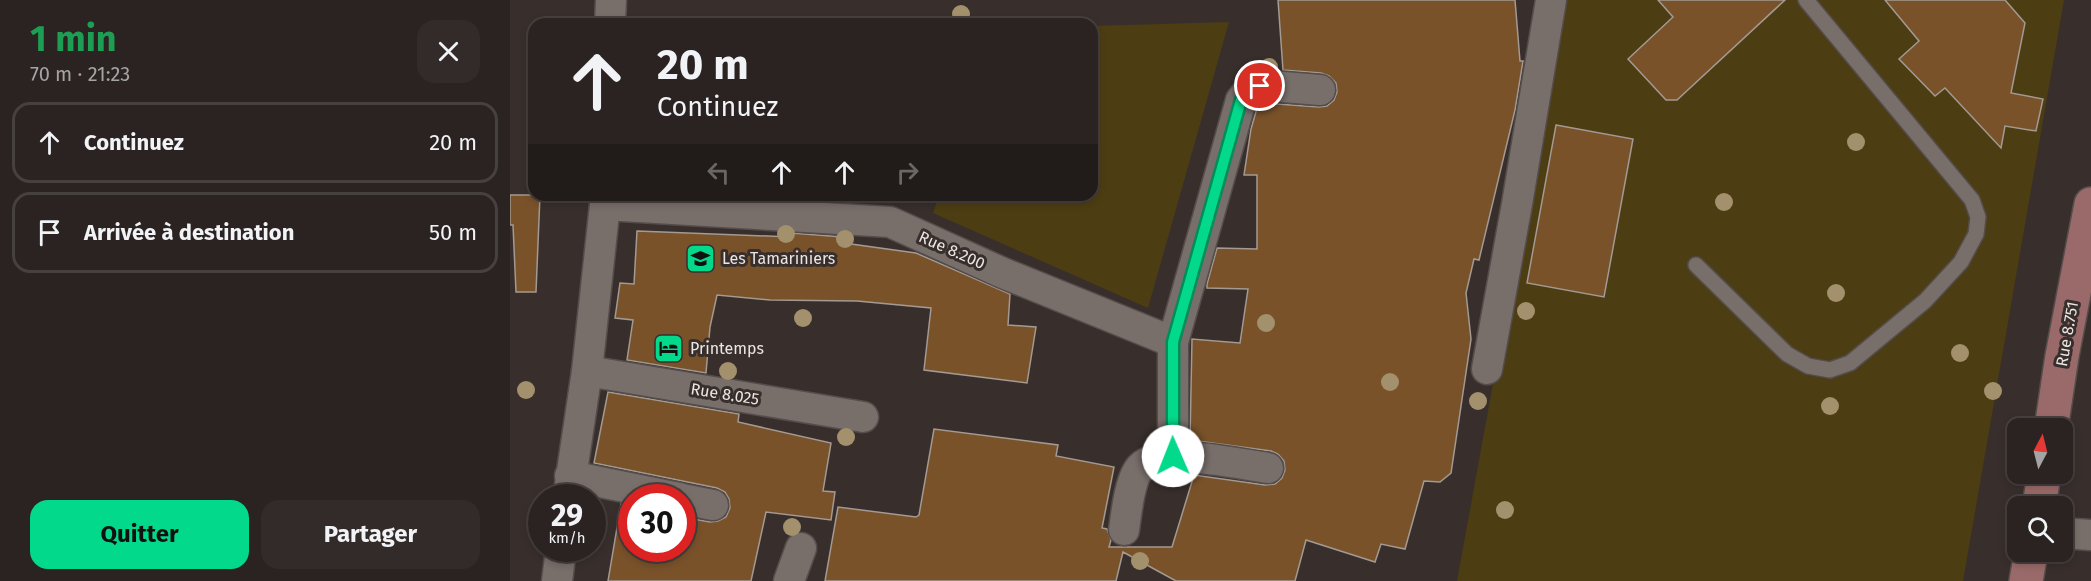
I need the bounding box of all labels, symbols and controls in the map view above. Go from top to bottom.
text: 1 min [30,17,117,61]
button: close [417,20,480,83]
text: 20 m [657,40,749,90]
icon: ahead [558,42,636,120]
pin [1234,60,1285,111]
text: 70 m · 21:23 [30,62,130,86]
icon: arrive [1243,69,1276,102]
text: Continuez [657,91,778,123]
icon: ahead [33,126,66,159]
text: Continuez [84,129,184,156]
text: 20 m [429,129,477,156]
icon: left [702,156,735,189]
icon: ahead [765,156,798,189]
icon: ahead [828,156,861,189]
icon: right [891,156,924,189]
icon: arrive [33,216,66,249]
text: Arrivée à destination [84,219,294,246]
text: 50 m [429,219,477,246]
street label: Rue 8.200 [916,227,988,273]
school or university icon: Les Tamariniers [685,242,717,274]
place label: Les Tamariniers [722,249,835,268]
street label: Rue 8.751 [2052,300,2082,368]
hotel icon: Printemps [653,332,685,364]
place label: Printemps [690,339,764,358]
street label: Rue 8.025 [689,379,761,409]
north arrow [2007,418,2073,484]
map controls [2007,418,2073,562]
position arrow [1141,424,1205,488]
speed limit sign: 30 [618,484,696,562]
button: search [2007,496,2073,562]
text: 29 [551,498,583,534]
button: Quitter [30,500,249,569]
button: Partager [261,500,480,569]
text: km/h [548,529,586,547]

